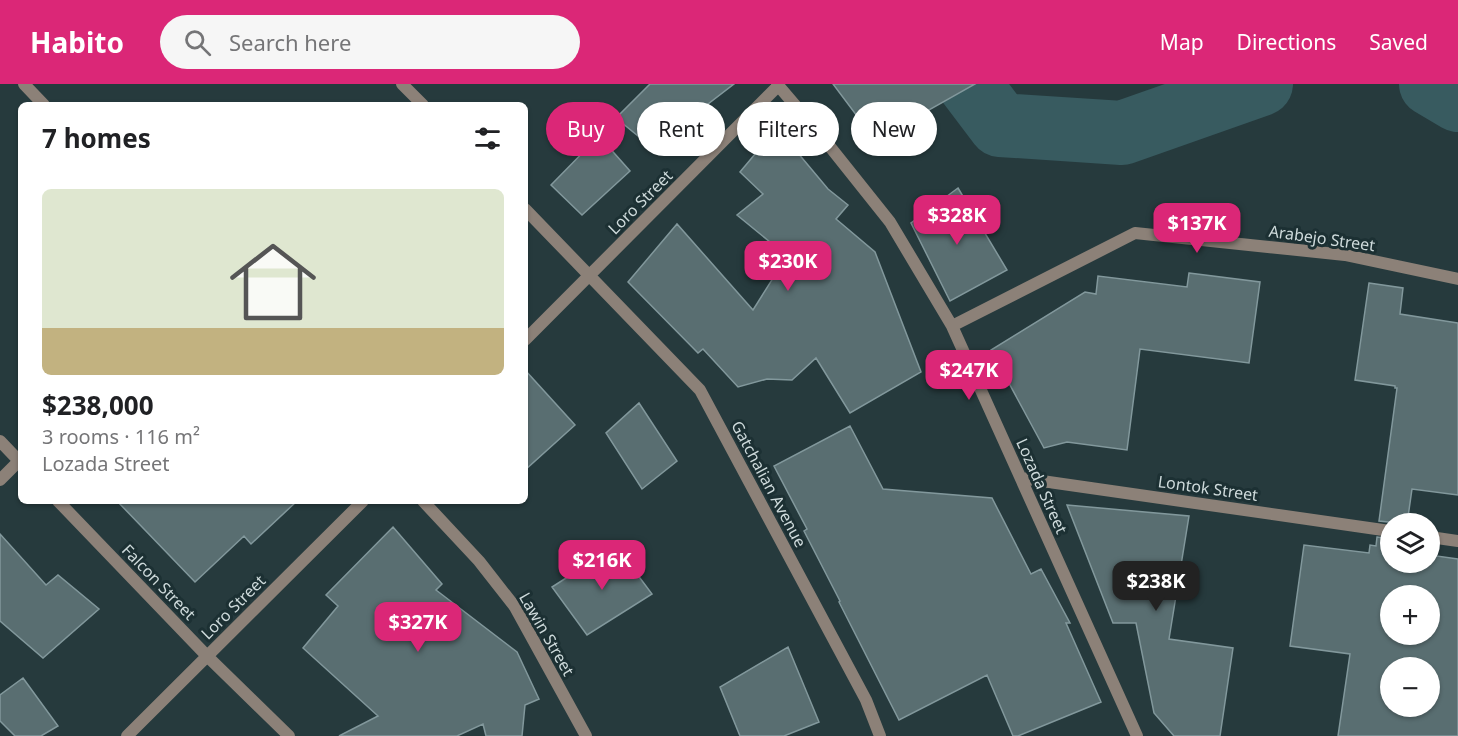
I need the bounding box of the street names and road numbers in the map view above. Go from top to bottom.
street label: Loro Street [603,165,677,239]
street label: Arabejo Street [1267,220,1377,256]
street label: Gatchalian Avenue [726,417,812,551]
street label: Lozada Street [1011,435,1073,537]
street label: Lontok Street [1157,470,1260,506]
street label: Falcon Street [117,539,201,625]
street label: Loro Street [196,570,270,644]
street label: Lawin Street [514,588,580,680]

